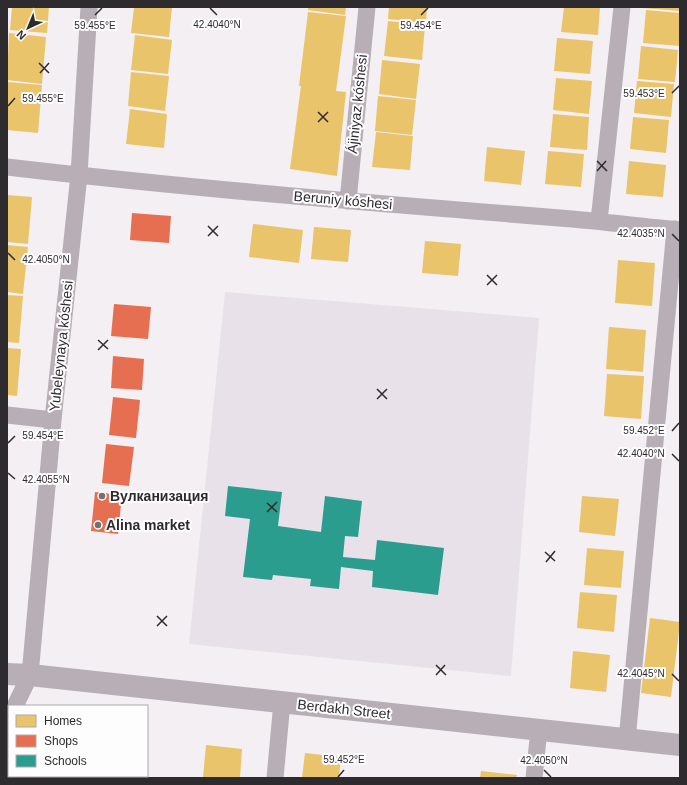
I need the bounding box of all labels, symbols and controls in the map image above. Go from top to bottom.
north arrow [8,8,48,48]
text: 42.4040°N [193,19,241,30]
text: 59.455°E [74,20,116,31]
text: 59.454°E [400,20,442,31]
text: N [14,28,28,42]
street label: Ájiniyaz kóshesi [344,54,370,154]
text: 59.453°E [623,88,665,99]
text: 59.455°E [22,93,64,104]
street label: Beruniy kóshesi [293,188,393,212]
text: 42.4035°N [617,228,665,239]
text: 42.4050°N [22,254,70,265]
street label: Yubeleynaya kóshesi [46,280,76,412]
text: 59.452°E [623,425,665,436]
text: 59.454°E [22,430,64,441]
text: 42.4040°N [617,448,665,459]
text: 42.4055°N [22,474,70,485]
place label: Вулканизация [110,488,208,504]
marker: Вулканизация [97,491,107,501]
place label: Alina market [106,517,190,533]
marker: Alina market [93,520,103,530]
text: 42.4045°N [617,668,665,679]
street label: Berdakh Street [297,696,391,722]
legend [8,705,148,777]
text: Homes [44,714,82,728]
text: Shops [44,734,78,748]
text: Schools [44,754,87,768]
text: 59.452°E [323,754,365,765]
text: 42.4050°N [520,755,568,766]

